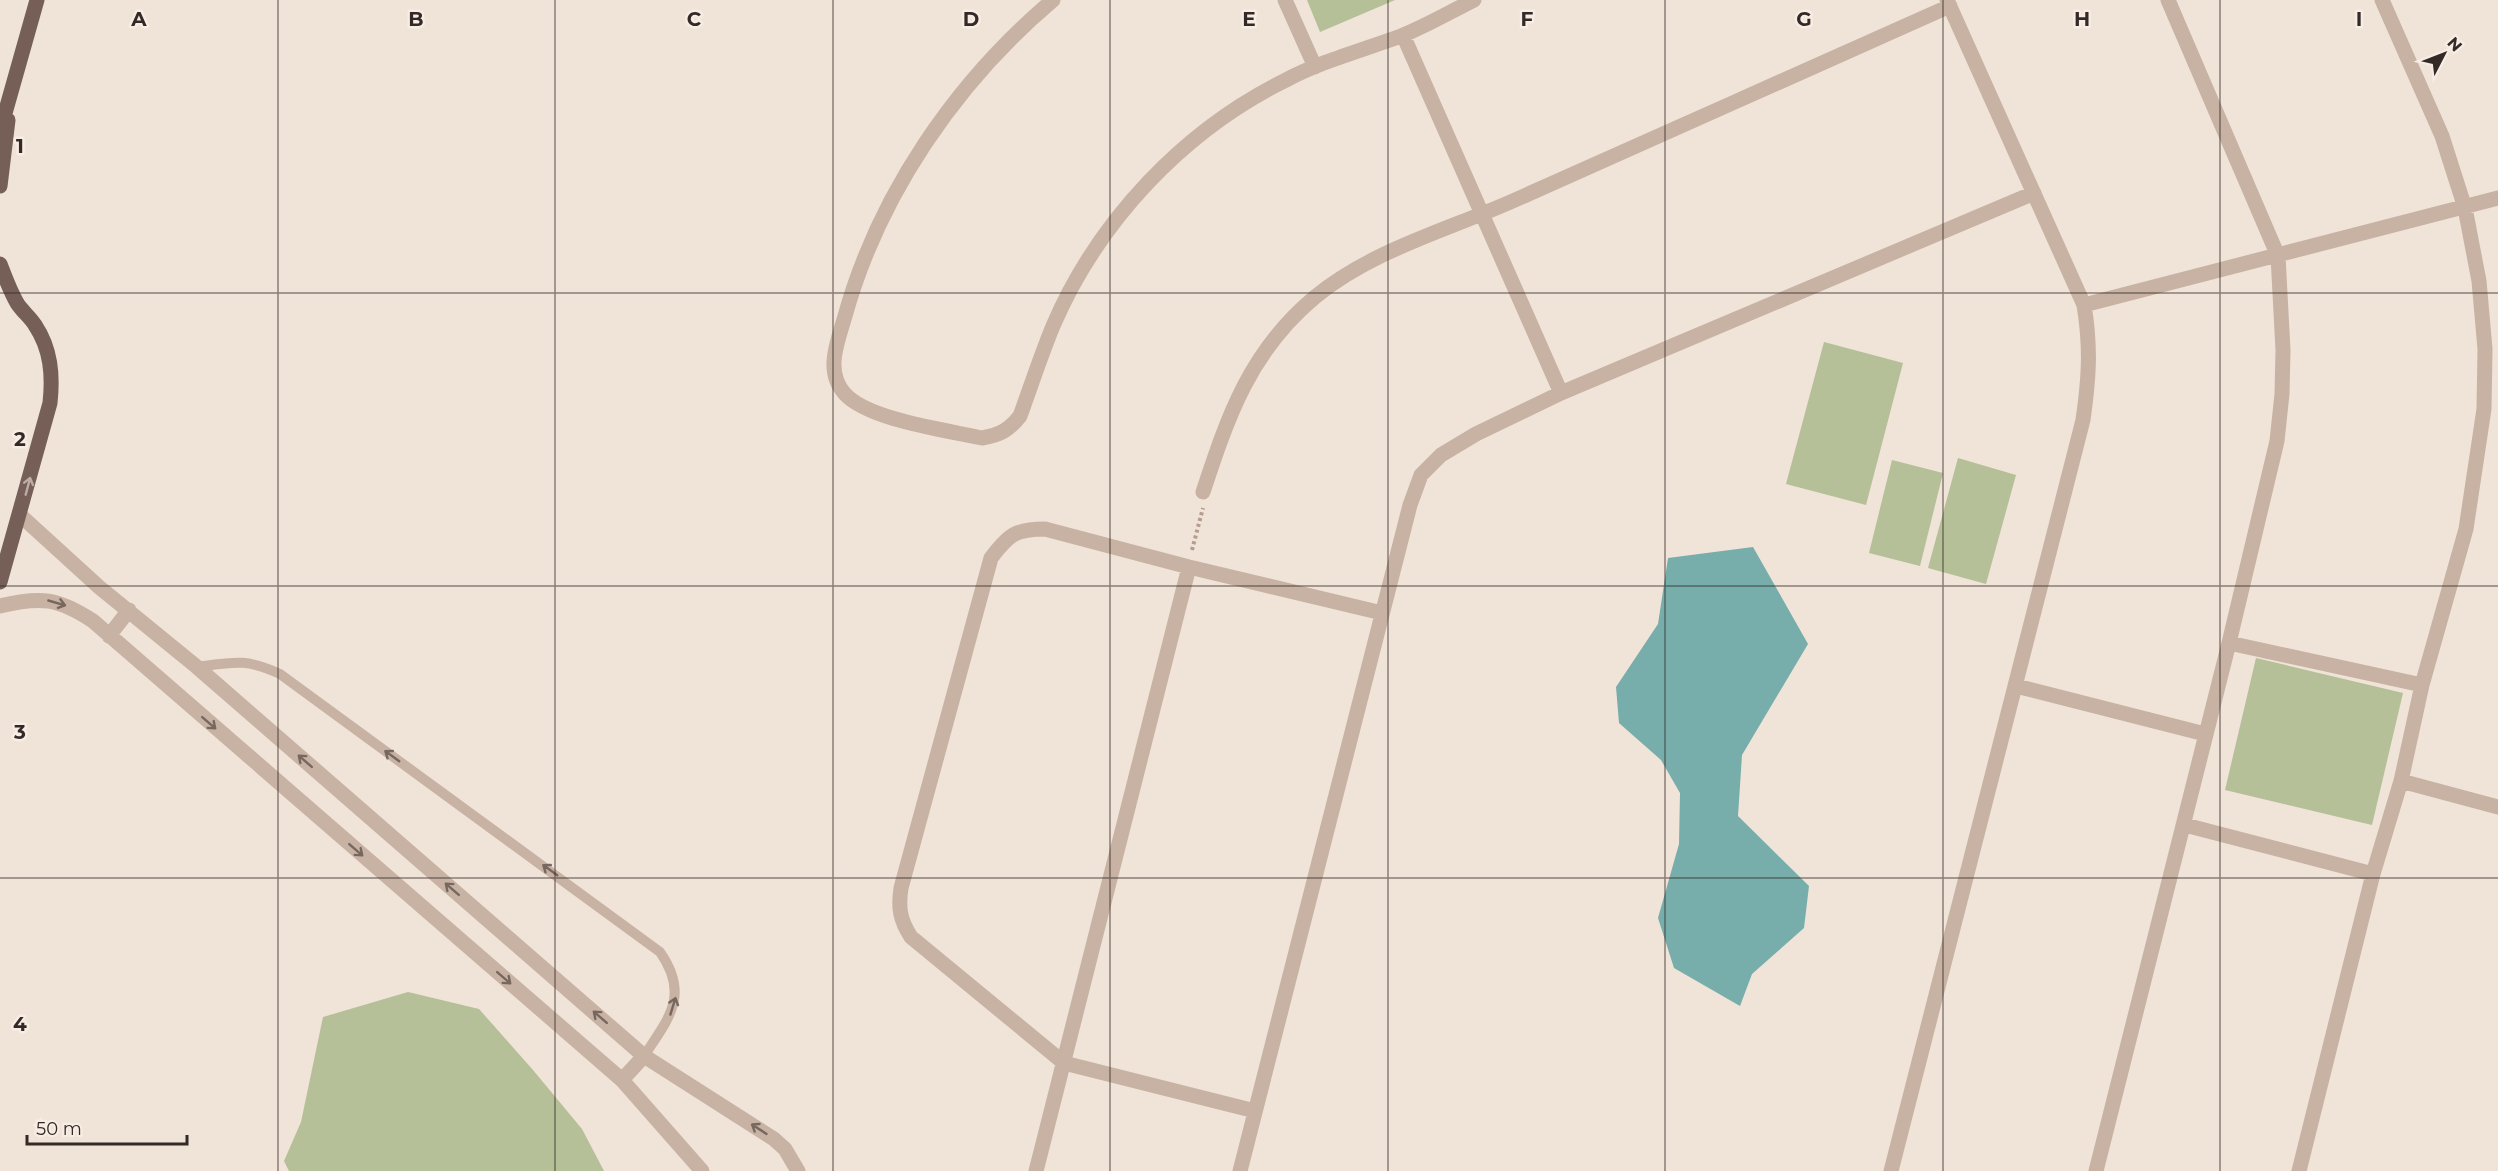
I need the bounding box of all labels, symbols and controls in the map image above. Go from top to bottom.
text: A [130,7,147,31]
text: B [408,7,424,31]
text: C [687,7,702,31]
text: D [963,7,979,31]
text: E [1242,7,1256,31]
text: F [1521,7,1534,31]
text: G [1796,7,1812,31]
text: H [2074,7,2090,31]
text: I [2356,7,2362,31]
north arrow [2414,24,2474,84]
text: N [2443,33,2466,55]
text: 1 [16,134,24,158]
text: 2 [14,427,26,451]
one-way arrow [23,477,34,496]
one-way arrow [47,597,66,609]
one-way arrow [201,716,216,730]
text: 3 [13,720,26,744]
one-way arrow [385,750,401,762]
one-way arrow [298,754,313,768]
one-way arrow [348,843,363,857]
one-way arrow [543,864,559,877]
one-way arrow [445,882,460,896]
one-way arrow [496,971,511,985]
one-way arrow [668,997,679,1016]
one-way arrow [592,1011,608,1025]
text: 4 [13,1012,27,1036]
scale bar [27,1108,188,1146]
text: 50 m [36,1118,82,1140]
one-way arrow [751,1123,768,1135]

